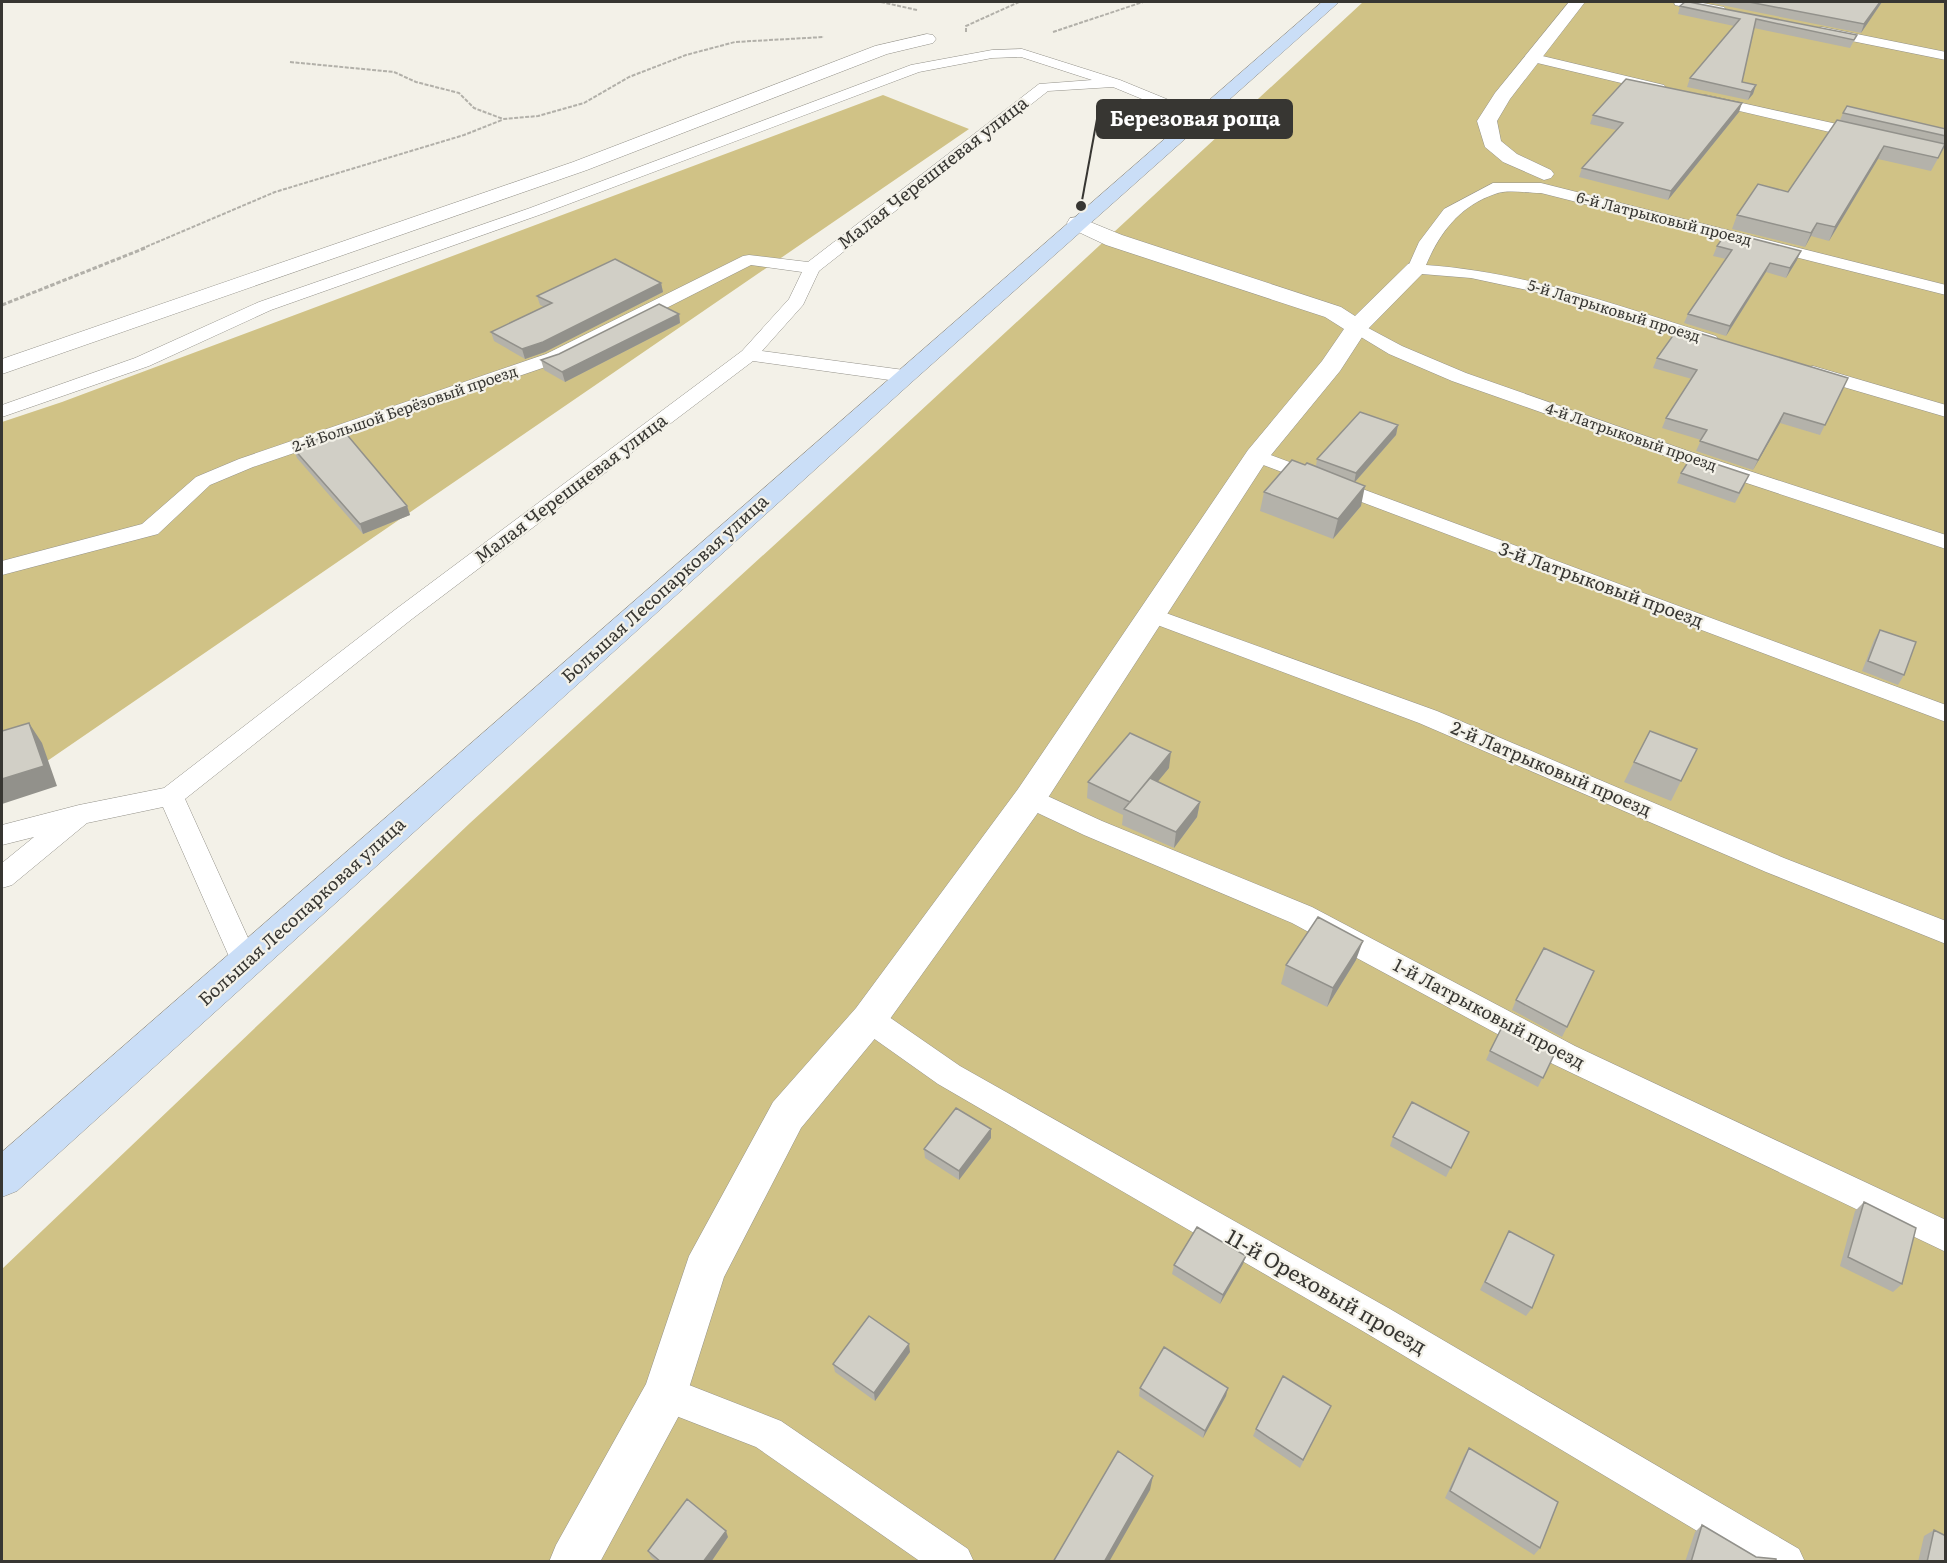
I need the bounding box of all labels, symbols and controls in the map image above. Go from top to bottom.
street label: Малая Черешневая улица [831,89,1033,255]
callout: Березовая роща [1097,100,1292,138]
text: Березовая роща [1110,102,1281,132]
street label: 6-й Латрыковый проезд [1574,185,1754,250]
street label: 5-й Латрыковый проезд [1525,272,1704,347]
street label: 2-й Большой Берёзовый проезд [289,358,520,457]
street label: 4-й Латрыковый проезд [1543,395,1720,476]
street label: Малая Черешневая улица [468,406,672,569]
street label: Большая Лесопарковая улица [554,487,774,689]
street label: 3-й Латрыковый проезд [1495,534,1708,633]
street label: 2-й Латрыковый проезд [1447,713,1656,822]
street label: Большая Лесопарковая улица [191,810,411,1012]
street label: 1-й Латрыковый проезд [1389,951,1590,1075]
street label: 11-й Ореховый проезд [1221,1219,1434,1360]

